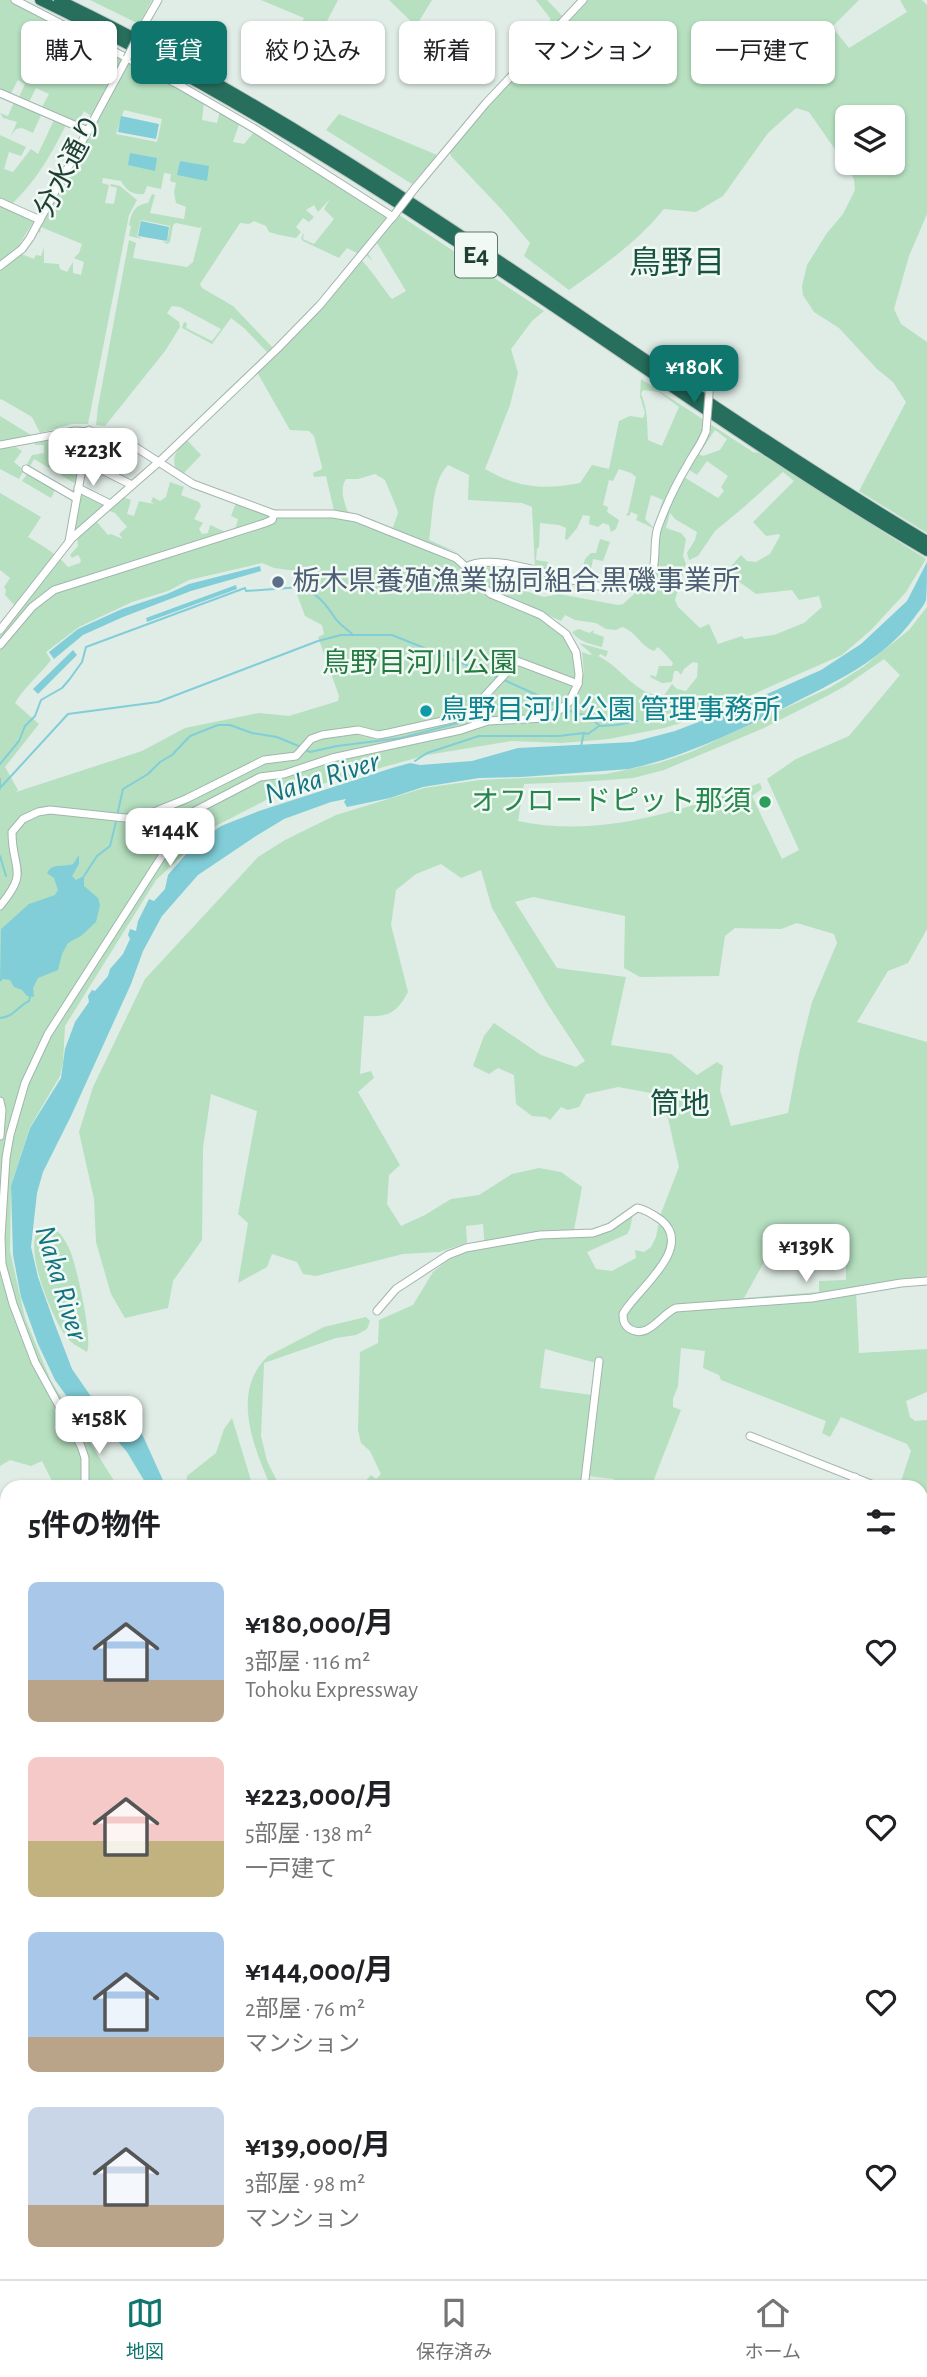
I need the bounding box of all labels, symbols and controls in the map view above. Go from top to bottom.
chip: 購入 [21,21,117,84]
chip: 賃貸 [131,21,227,84]
chip: 絞り込み [241,21,385,84]
chip: 新着 [399,21,495,84]
chip: マンション [509,21,677,84]
chip: 一戸建て [691,21,835,84]
map controls [835,105,905,175]
button: layers [835,105,905,175]
street label: 分水通り [29,109,108,222]
road number: E4 [455,232,497,278]
district label: 鳥野目 [629,246,725,279]
pin: ¥180K [645,346,743,405]
text: ¥180K [665,356,723,379]
pin: ¥223K [44,428,142,488]
text: ¥223K [64,439,122,462]
place label: 栃木県養殖漁業協同組合黒磯事業所 [292,566,740,596]
marker: 栃木県養殖漁業協同組合黒磯事業所 [270,574,286,590]
park label: 鳥野目河川公園 [322,648,518,678]
place label: 鳥野目河川公園 管理事務所 [440,695,781,725]
marker: 鳥野目河川公園 管理事務所 [418,703,434,719]
water label: Naka River [261,746,384,810]
place label: オフロードピット那須 [471,787,751,816]
marker: オフロードピット那須 [757,794,773,810]
pin: ¥144K [121,808,219,868]
text: ¥144K [142,819,198,842]
district label: 筒地 [650,1088,710,1120]
water label: Naka River [29,1222,93,1345]
pin: ¥139K [757,1224,855,1284]
text: ¥139K [779,1235,833,1258]
pin: ¥158K [50,1396,148,1456]
text: ¥158K [71,1407,127,1430]
icon: filters [862,1503,900,1541]
text: 5件の物件 [28,1511,161,1541]
text: ¥180,000/月 [245,1609,394,1639]
icon: home [84,1610,168,1694]
icon: heart [862,1633,900,1671]
text: 3部屋 · 116 m² [245,1651,370,1674]
text: Tohoku Expressway [245,1679,418,1702]
text: ¥223,000/月 [245,1781,394,1811]
icon: home [84,1785,168,1869]
icon: heart [862,1808,900,1846]
text: 5部屋 · 138 m² [245,1823,372,1846]
text: 一戸建て [245,1858,337,1881]
text: ¥144,000/月 [245,1956,394,1986]
icon: home [84,1960,168,2044]
icon: heart [862,1983,900,2021]
text: 2部屋 · 76 m² [245,1998,365,2021]
text: マンション [245,2033,360,2056]
text: ¥139,000/月 [245,2131,391,2161]
icon: home [84,2135,168,2219]
icon: heart [862,2158,900,2196]
text: 3部屋 · 98 m² [245,2173,365,2196]
text: マンション [245,2208,360,2231]
tab: 地図 [126,2294,164,2364]
tab: 保存済み [416,2294,492,2364]
tab: ホーム [744,2294,801,2364]

